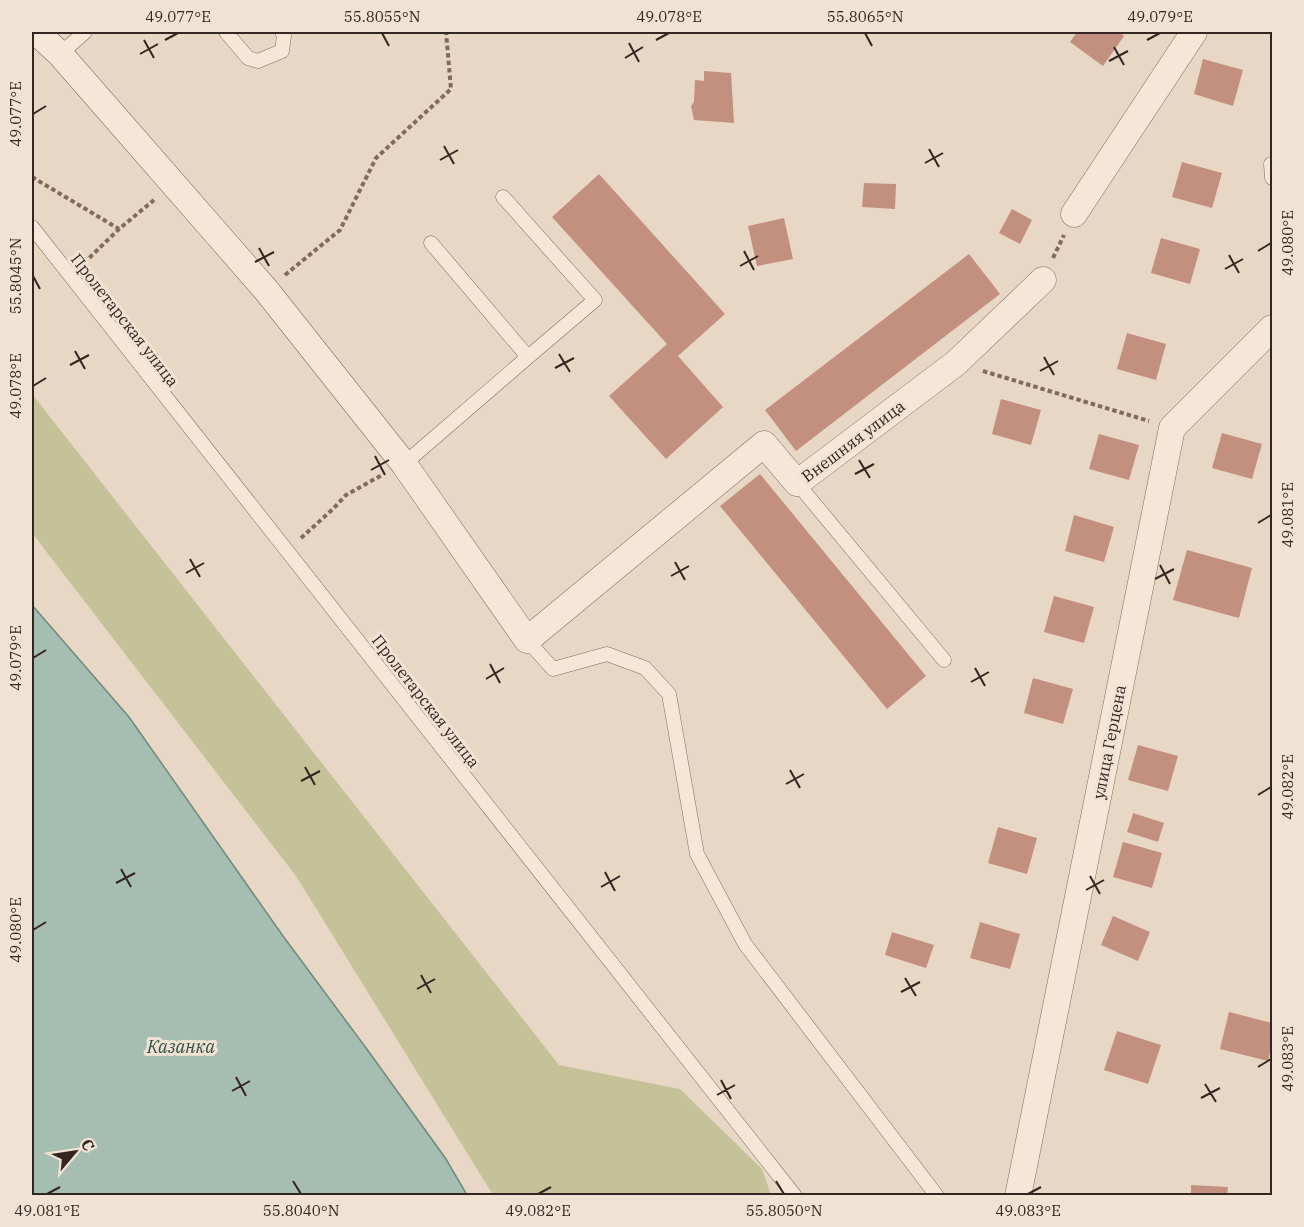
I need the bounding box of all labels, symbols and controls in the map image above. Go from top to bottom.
text: 49.077°E [145,7,211,26]
text: 55.8055°N [344,7,420,26]
text: 49.078°E [636,7,702,26]
text: 55.8065°N [827,7,903,26]
text: 49.079°E [1127,7,1193,26]
text: 49.077°E [6,81,25,147]
text: 49.080°E [1278,210,1297,276]
text: 55.8045°N [6,238,25,314]
street label: Пролетарская улица [67,249,183,391]
text: 49.078°E [6,353,25,419]
street label: Внешняя улица [797,396,909,486]
text: 49.081°E [1278,482,1297,548]
text: 49.079°E [6,625,25,691]
street label: Пролетарская улица [368,630,484,772]
street label: улица Герцена [1088,683,1130,801]
text: 49.082°E [1278,754,1297,820]
text: 49.080°E [6,897,25,963]
text: 49.083°E [1278,1026,1297,1092]
water label: Казанка [146,1035,215,1058]
north arrow [45,1122,105,1182]
text: С [77,1135,99,1154]
text: 49.081°E [14,1201,80,1220]
text: 55.8040°N [263,1201,339,1220]
text: 49.082°E [505,1201,571,1220]
text: 55.8050°N [746,1201,822,1220]
text: 49.083°E [995,1201,1061,1220]

